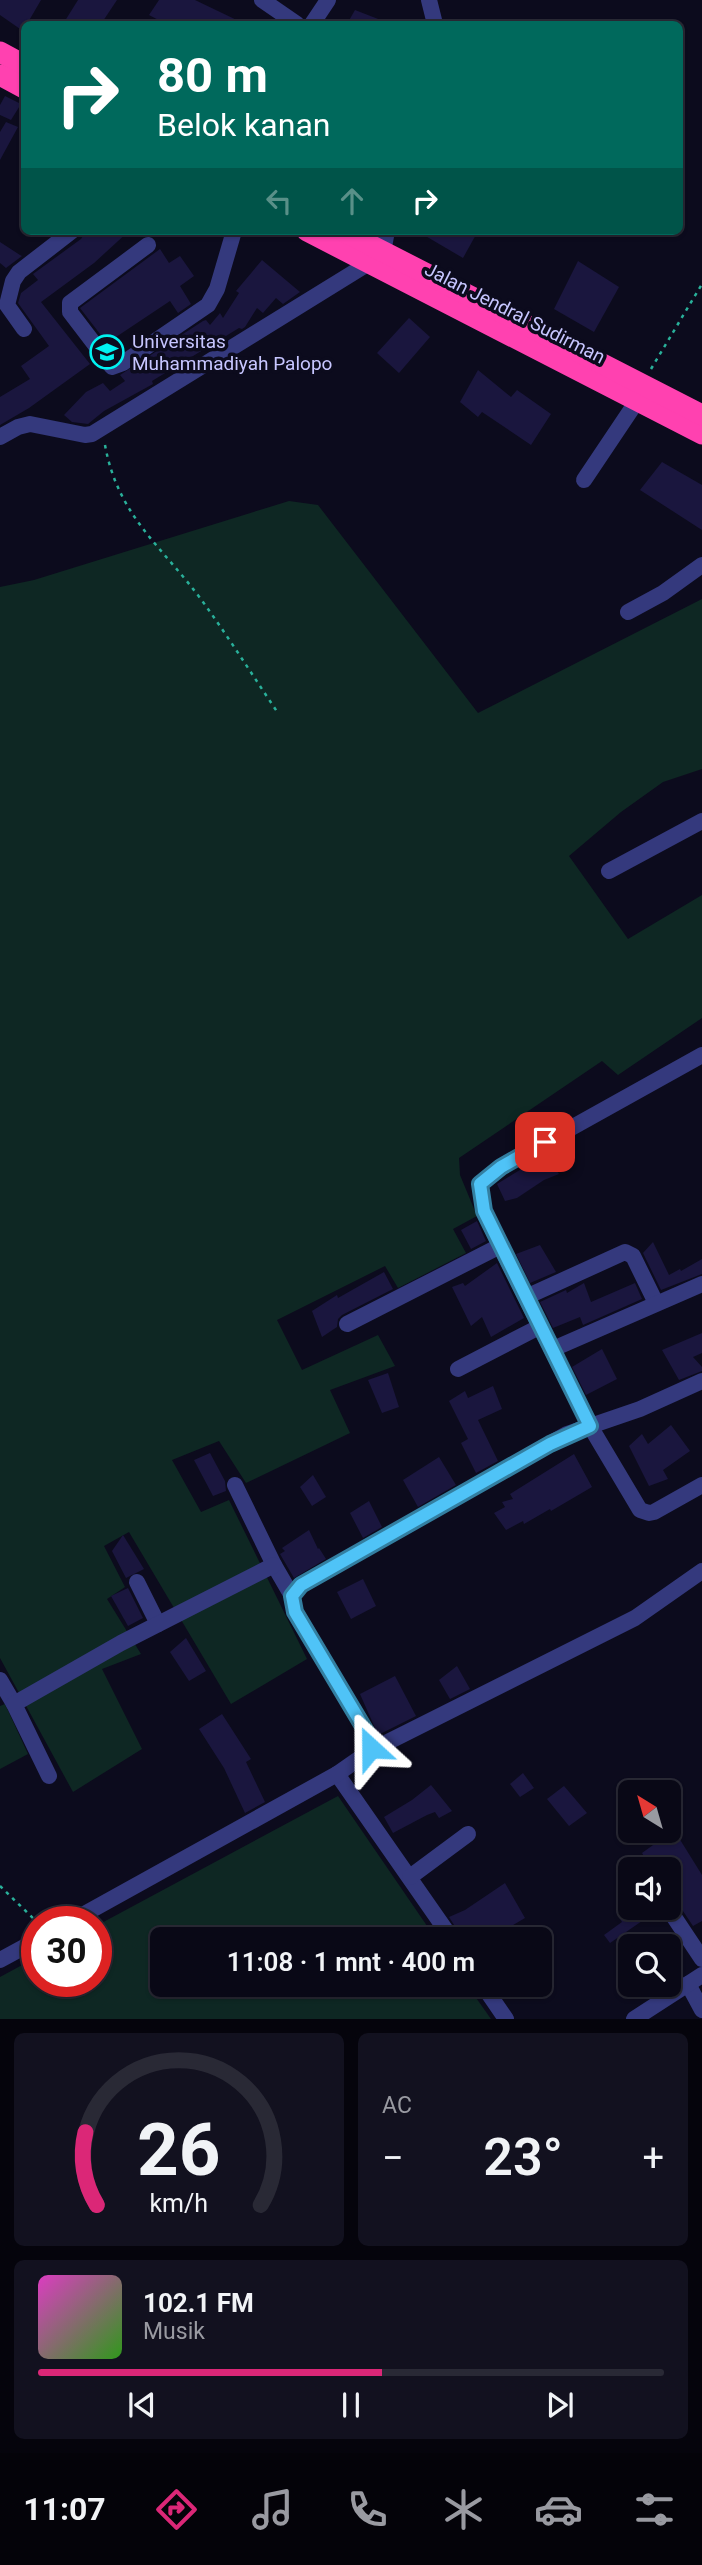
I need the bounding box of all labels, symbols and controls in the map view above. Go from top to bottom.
text: 80 m [157,47,268,104]
icon: right [42,49,133,140]
text: Belok kanan [157,106,330,144]
icon: left [260,182,298,220]
icon: ahead [333,182,371,220]
icon: right [406,182,444,220]
street label: Jalan Jendral Sudirman [421,257,609,369]
place label: Universitas Muhammadiyah Palopo [132,330,332,375]
school or university icon: Universitas Muhammadiyah Palopo [88,333,126,371]
pin [515,1112,575,1172]
icon: arrive [526,1123,564,1161]
position arrow [334,1711,408,1785]
north arrow [618,1780,681,1843]
map controls [618,1780,681,1997]
button: sound [618,1857,681,1920]
speed limit sign: 30 [21,1906,112,1997]
button: search [618,1934,681,1997]
text: 11:08 · 1 mnt · 400 m [227,1947,475,1977]
text: AC [382,2092,412,2119]
text: 26 [137,2108,221,2194]
text: 23° [483,2127,563,2188]
text: − [382,2136,404,2180]
text: + [642,2136,664,2180]
text: km/h [150,2189,208,2218]
text: 102.1 FM [143,2288,254,2318]
text: Musik [143,2318,205,2345]
icon: previous [123,2386,161,2424]
icon: pause [332,2386,370,2424]
icon: next [541,2386,579,2424]
icon: directions [152,2485,201,2534]
icon: music [248,2485,297,2534]
icon: phone [343,2485,392,2534]
icon: climate [439,2485,488,2534]
icon: car [534,2485,583,2534]
icon: filters [630,2485,679,2534]
text: 11:07 [23,2490,106,2528]

